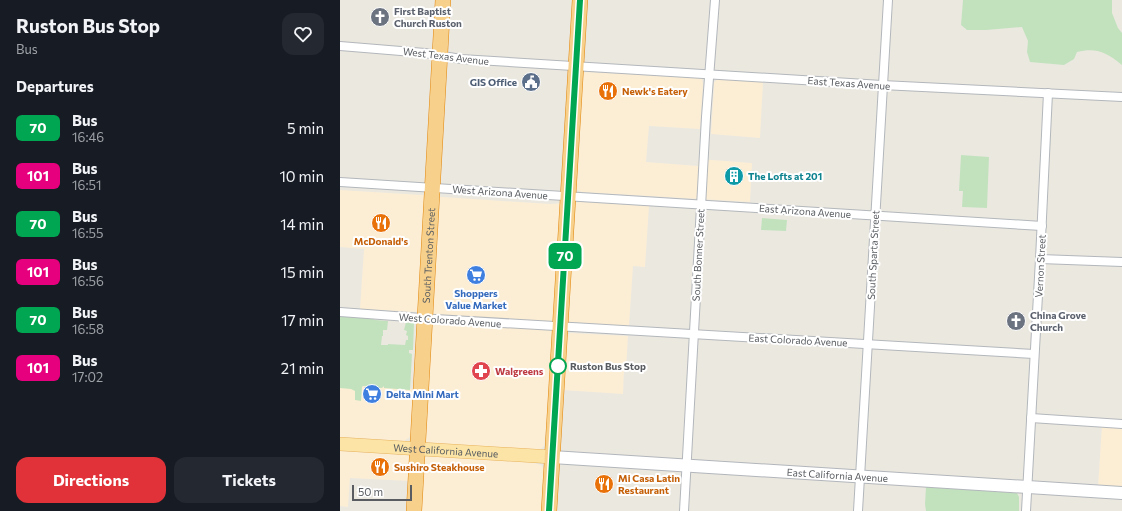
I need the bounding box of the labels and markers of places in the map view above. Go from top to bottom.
place label: First Baptist Church Ruston [394,5,462,29]
church icon: First Baptist Church Ruston [369,6,391,28]
public building icon: GIS Office [520,71,542,93]
place label: GIS Office [470,76,517,88]
restaurant icon: Newk's Eatery [597,80,619,102]
place label: Newk's Eatery [622,85,688,97]
building icon: The Lofts at 201 [723,165,745,187]
place label: The Lofts at 201 [748,170,822,182]
restaurant icon: McDonald's [370,212,392,234]
place label: McDonald's [354,235,408,247]
supermarket icon: Shoppers Value Market [465,264,487,286]
place label: Shoppers Value Market [445,287,507,311]
place label: China Grove Church [1030,309,1086,333]
church icon: China Grove Church [1005,310,1027,332]
marker: Ruston Bus Stop [549,357,567,375]
pharmacy icon: Walgreens [470,360,492,382]
place label: Ruston Bus Stop [570,360,646,372]
place label: Walgreens [495,365,544,377]
supermarket icon: Delta Mini Mart [361,383,383,405]
place label: Delta Mini Mart [386,388,459,400]
restaurant icon: Sushiro Steakhouse [369,456,391,478]
place label: Sushiro Steakhouse [394,461,485,473]
place label: Mi Casa Latin Restaurant [618,472,680,496]
restaurant icon: Mi Casa Latin Restaurant [593,473,615,495]

